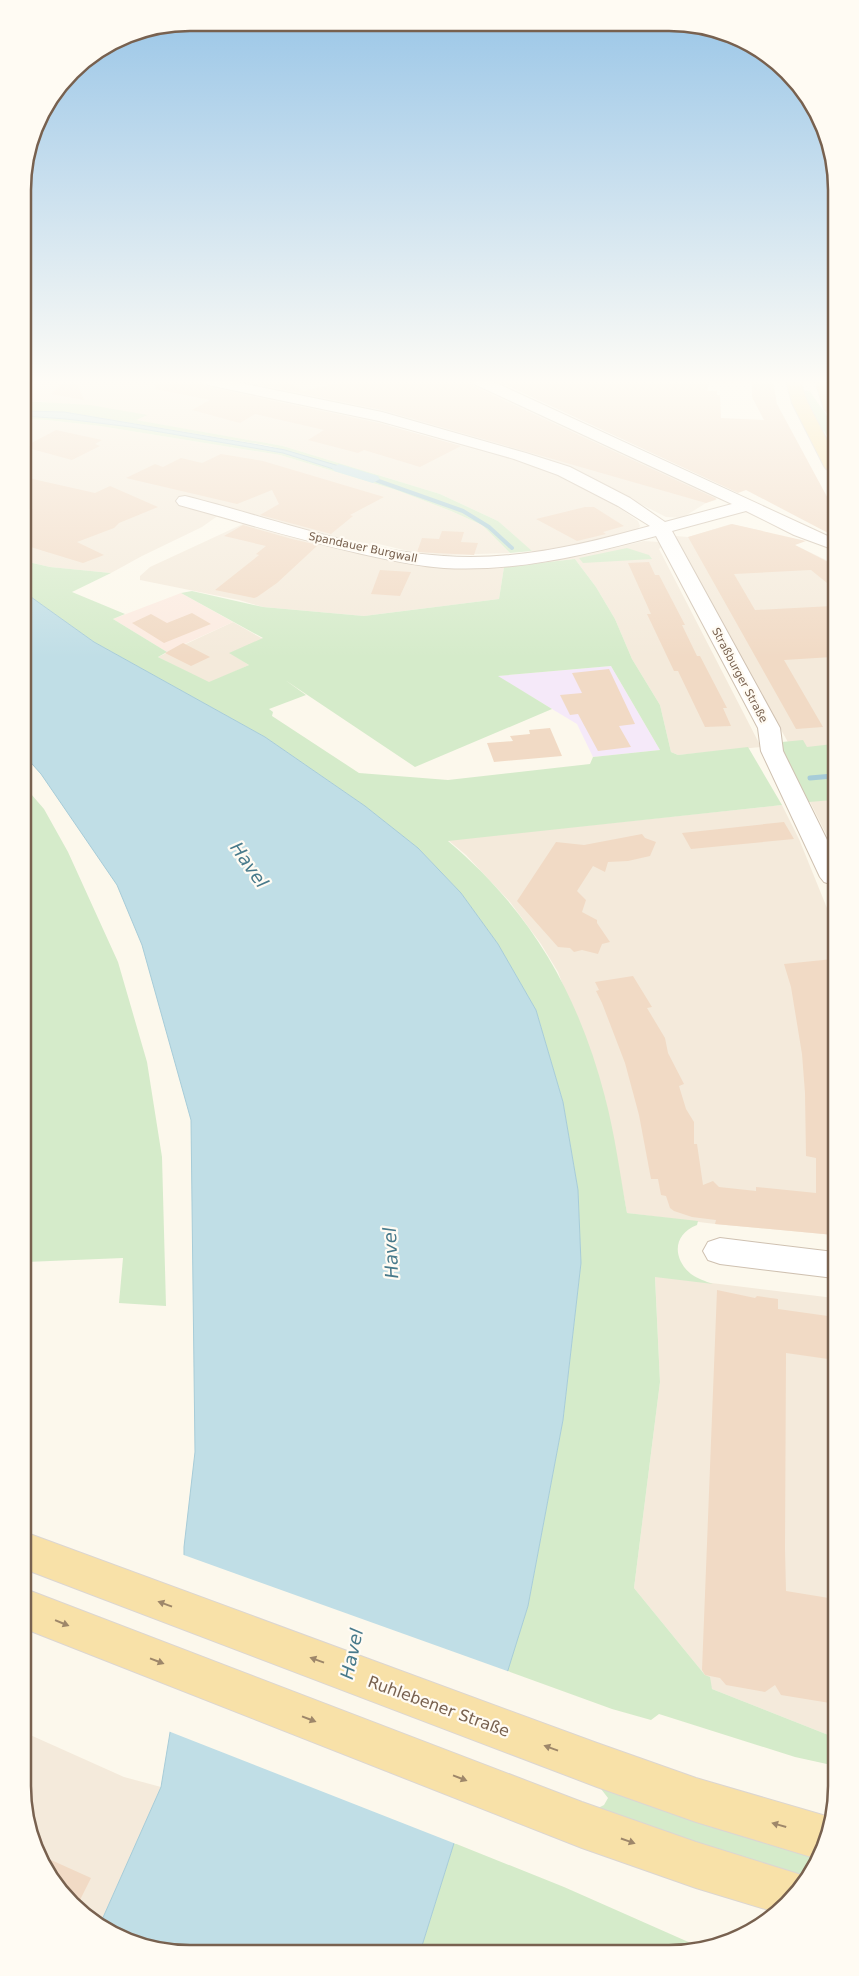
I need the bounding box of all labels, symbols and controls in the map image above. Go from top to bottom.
street label: Spandauer Burgwall [307,530,418,565]
street label: Straßburger Straße [709,625,770,725]
water label: Havel [226,838,273,892]
water label: Havel [379,1227,402,1279]
one-way arrow [157,1600,172,1608]
one-way arrow [54,1620,69,1628]
water label: Havel [336,1627,367,1681]
one-way arrow [309,1656,324,1664]
one-way arrow [150,1658,165,1665]
street label: Ruhlebener Straße [365,1672,512,1741]
one-way arrow [302,1716,316,1724]
one-way arrow [543,1744,558,1752]
one-way arrow [453,1775,468,1782]
one-way arrow [772,1821,787,1829]
one-way arrow [621,1837,636,1845]

